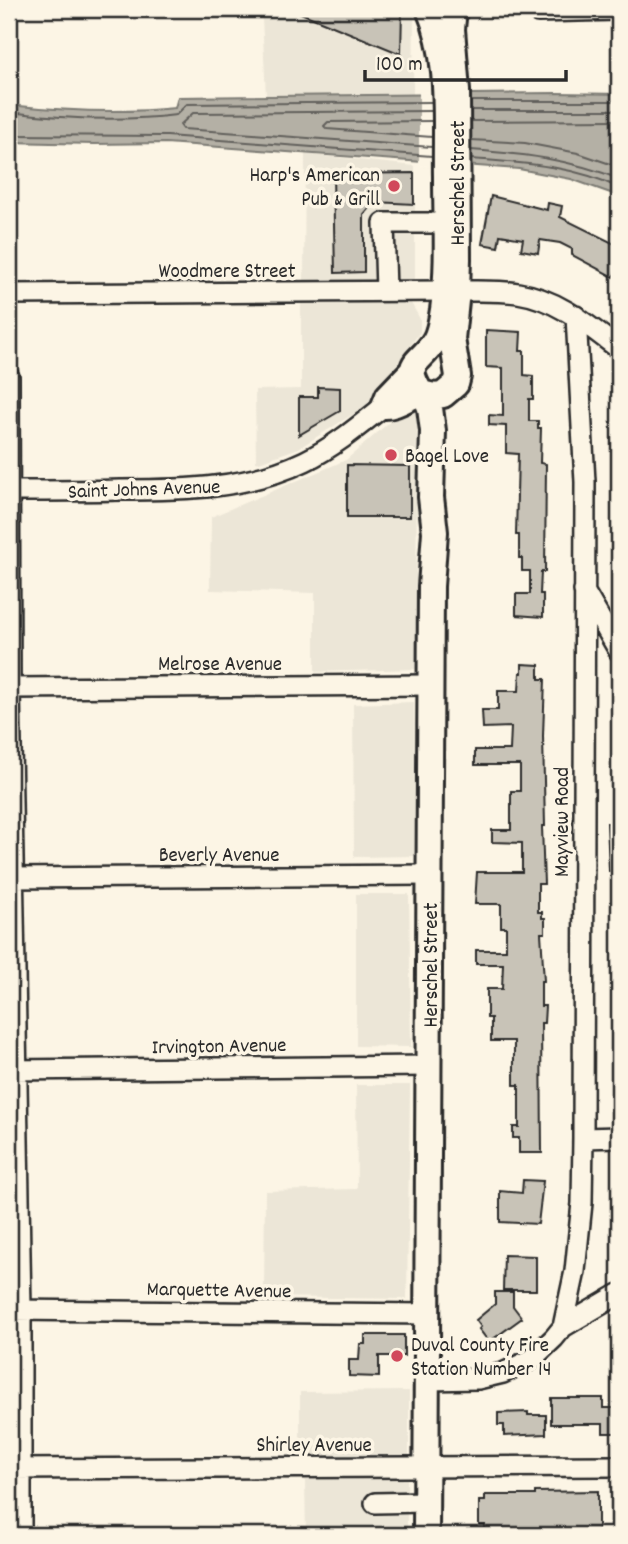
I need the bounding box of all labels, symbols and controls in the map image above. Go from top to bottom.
scale bar [365,38,567,82]
text: 100 m [376,51,423,81]
street label: Herschel Street [445,120,475,245]
place label: Harp's American Pub & Grill [249,162,380,216]
marker: Harp's American Pub & Grill [386,178,402,194]
street label: Woodmere Street [158,258,296,288]
place label: Bagel Love [405,443,489,473]
marker: Bagel Love [383,447,399,463]
street label: Saint Johns Avenue [67,473,221,509]
street label: Melrose Avenue [158,651,282,681]
street label: Mayview Road [549,767,579,877]
street label: Beverly Avenue [159,842,279,872]
street label: Herschel Street [418,902,448,1027]
street label: Irvington Avenue [151,1032,287,1064]
street label: Marquette Avenue [146,1276,291,1308]
place label: Duval County Fire Station Number 14 [411,1332,551,1386]
marker: Duval County Fire Station Number 14 [389,1348,405,1364]
street label: Shirley Avenue [256,1432,372,1462]

